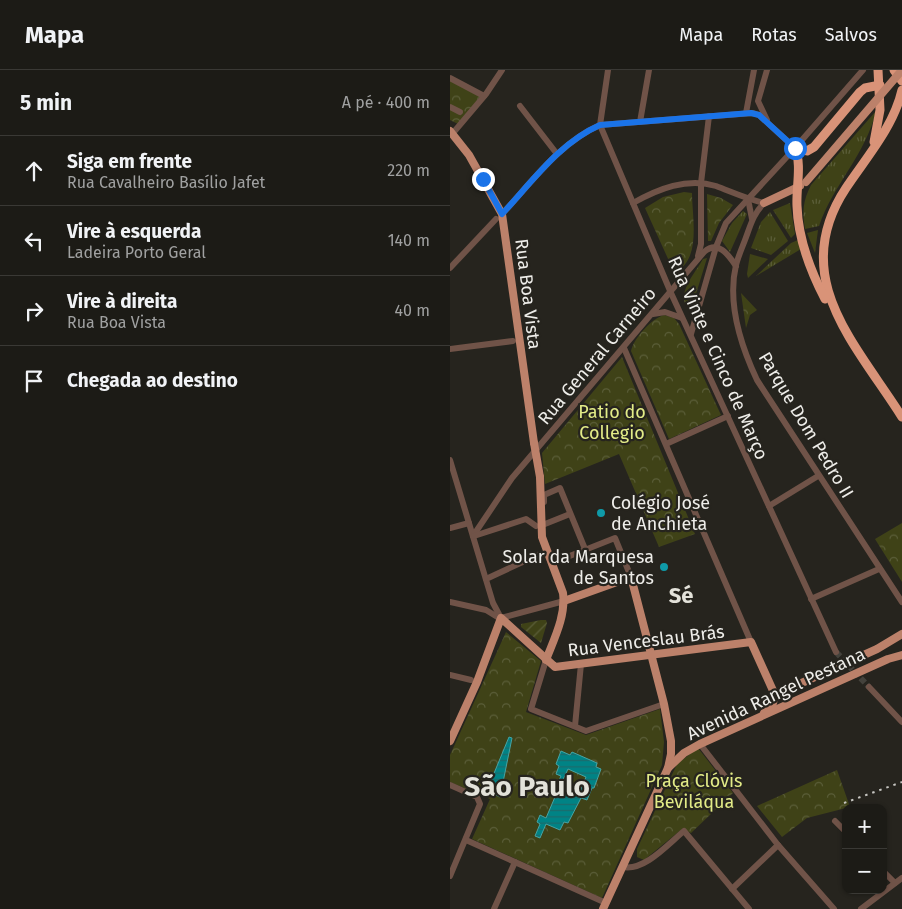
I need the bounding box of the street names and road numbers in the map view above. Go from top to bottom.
street label: Rua Boa Vista [510,237,546,351]
street label: Rua Vinte e Cinco de Março [663,253,773,463]
street label: Rua General Carneiro [533,283,661,429]
street label: Parque Dom Pedro II [754,348,858,502]
street label: Rua Venceslau Brás [566,620,726,662]
street label: Avenida Rangel Pestana [683,643,869,745]

